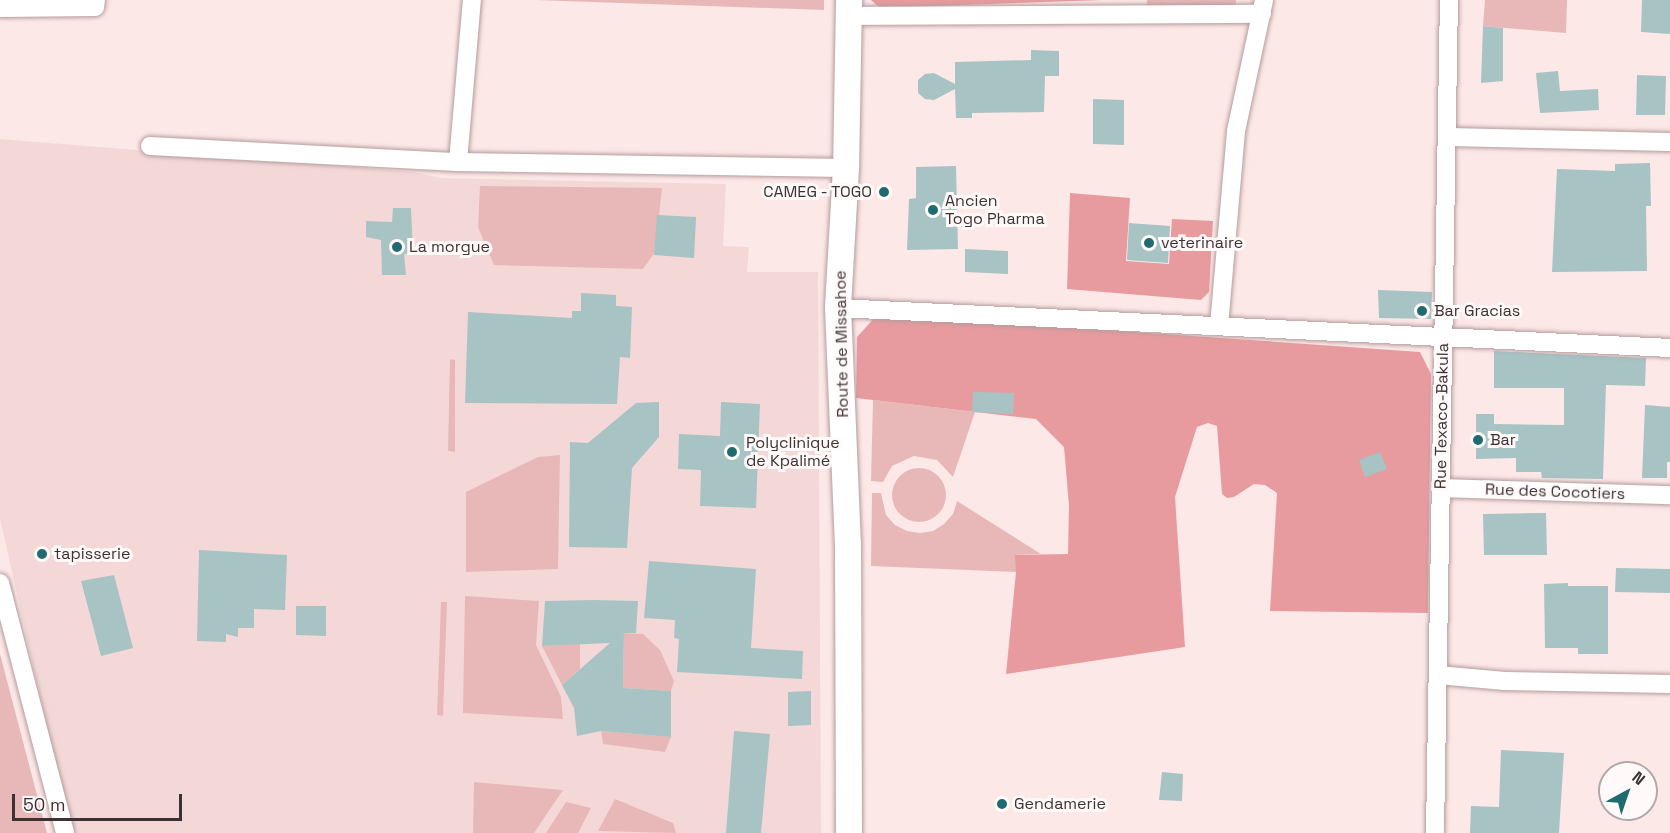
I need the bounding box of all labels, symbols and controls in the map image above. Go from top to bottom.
place label: CAMEG - TOGO [762,182,872,202]
marker: CAMEG - TOGO [877,185,891,199]
place label: Ancien Togo Pharma [945,191,1045,229]
marker: Ancien Togo Pharma [926,203,940,217]
place label: veterinaire [1161,233,1243,253]
marker: veterinaire [1142,236,1156,250]
place label: La morgue [409,237,490,257]
marker: La morgue [390,240,404,254]
street label: Route de Missahoe [831,270,853,418]
place label: Bar Gracias [1434,301,1520,321]
marker: Bar Gracias [1415,304,1429,318]
street label: Rue Texaco-Bakula [1431,343,1453,489]
place label: Bar [1490,430,1516,450]
place label: Polyclinique de Kpalimé [746,433,840,471]
marker: Bar [1471,433,1485,447]
marker: Polyclinique de Kpalimé [723,443,741,461]
street label: Rue des Cocotiers [1485,480,1625,504]
place label: tapisserie [54,544,130,564]
marker: tapisserie [35,547,49,561]
north arrow [1598,761,1658,821]
text: N [1628,767,1649,790]
scale bar [15,782,184,820]
text: 50 m [23,793,65,816]
place label: Gendamerie [1014,794,1106,814]
marker: Gendamerie [995,797,1009,811]

